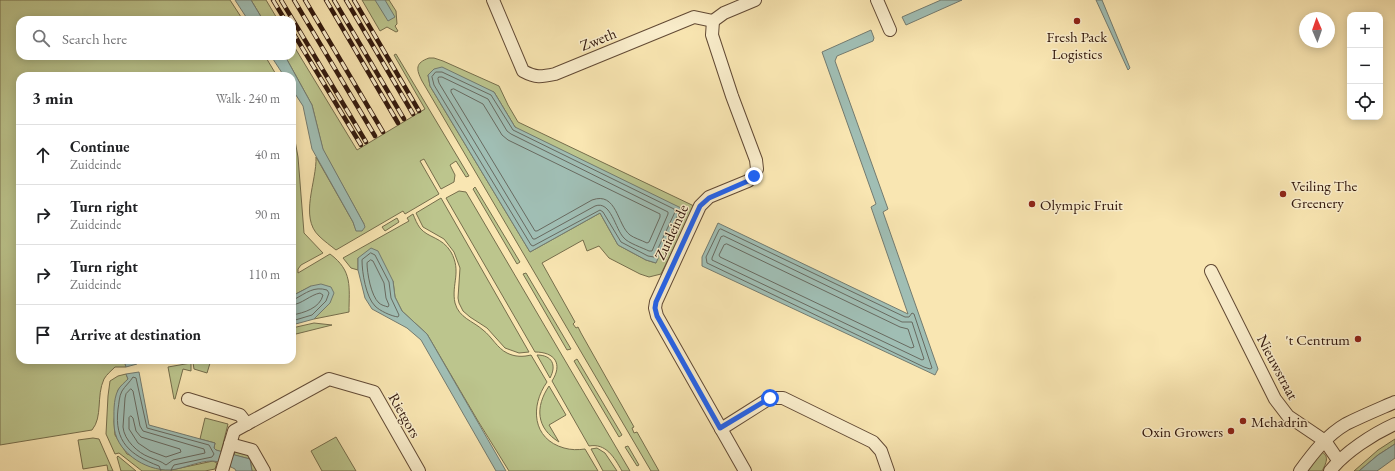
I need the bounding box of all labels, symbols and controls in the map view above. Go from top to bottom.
north arrow [1299,12,1335,48]
map controls [1347,12,1383,120]
button: + [1347,12,1383,48]
search box [16,16,296,60]
marker: Fresh Pack Logistics [1072,16,1082,26]
street label: Zweth [577,23,619,55]
icon: search [30,27,52,49]
place label: Fresh Pack Logistics [1047,27,1108,63]
text: Search here [62,29,127,48]
button: − [1347,48,1383,84]
button: locate [1347,84,1383,120]
text: 3 min [32,87,73,109]
text: Walk · 240 m [216,90,280,107]
text: Continue [70,137,130,156]
icon: ahead [32,144,54,166]
text: 40 m [255,146,280,163]
text: Zuideinde [70,156,121,173]
route end [745,167,763,185]
place label: Veiling The Greenery [1291,176,1358,212]
marker: Veiling The Greenery [1278,189,1288,199]
place label: Olympic Fruit [1040,195,1123,214]
text: Turn right [70,197,138,216]
marker: Olympic Fruit [1027,199,1037,209]
street label: Zuideinde [650,201,692,263]
icon: right [32,204,54,226]
text: 90 m [255,206,280,223]
text: Zuideinde [70,216,121,233]
text: Turn right [70,257,138,276]
icon: right [32,264,54,286]
text: 110 m [249,266,280,283]
text: Zuideinde [70,276,121,293]
icon: arrive [32,324,54,346]
text: Arrive at destination [70,325,201,344]
place label: 't Centrum [1286,330,1350,349]
street label: Nieuwstraat [1253,331,1303,403]
marker: 't Centrum [1353,334,1363,344]
street label: Rietgors [385,389,425,441]
route start [761,389,779,407]
place label: Mehadrin [1251,412,1308,431]
marker: Mehadrin [1238,416,1248,426]
place label: Oxin Growers [1142,422,1223,441]
marker: Oxin Growers [1226,426,1236,436]

